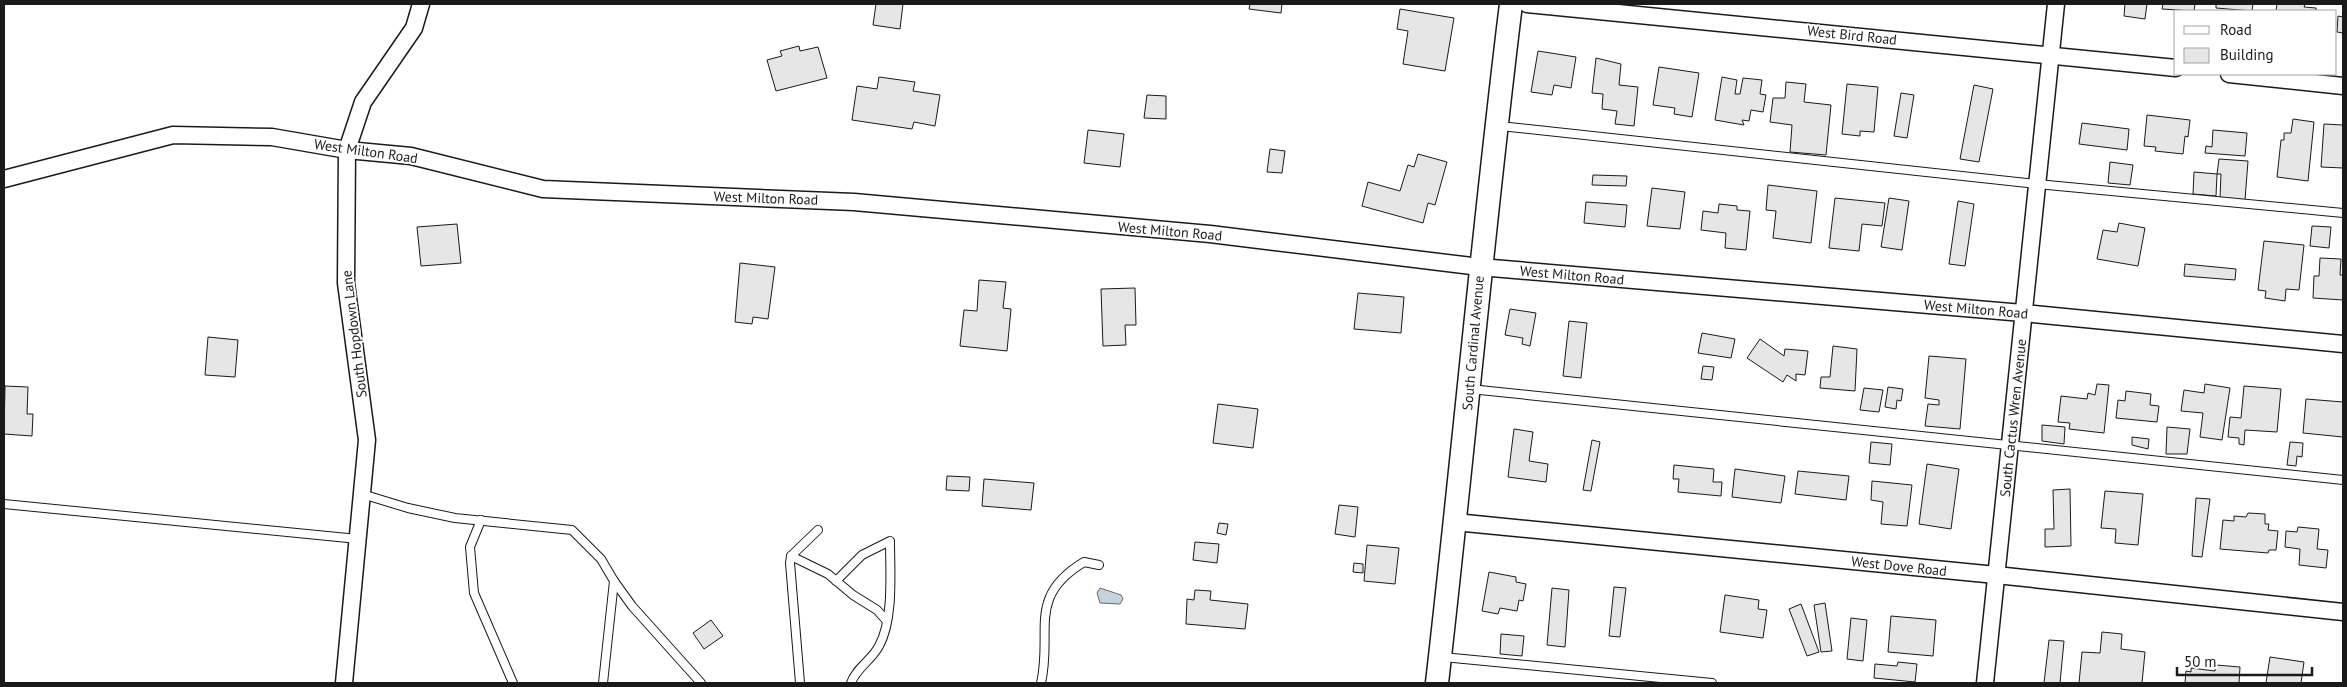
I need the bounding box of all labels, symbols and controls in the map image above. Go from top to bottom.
legend [2174,10,2337,75]
text: Road [2220,20,2252,39]
street label: West Bird Road [1806,21,1898,49]
text: Building [2220,45,2274,64]
street label: West Milton Road [313,135,419,167]
street label: West Milton Road [713,187,819,209]
street label: West Milton Road [1117,217,1223,245]
street label: West Milton Road [1519,261,1625,289]
street label: South Hopdown Lane [337,269,371,399]
street label: South Cardinal Avenue [1458,275,1488,411]
street label: West Milton Road [1923,295,2029,323]
street label: South Cactus Wren Avenue [1996,338,2030,498]
street label: West Dove Road [1850,552,1948,580]
scale bar [2177,644,2312,676]
text: 50 m [2184,652,2217,671]

